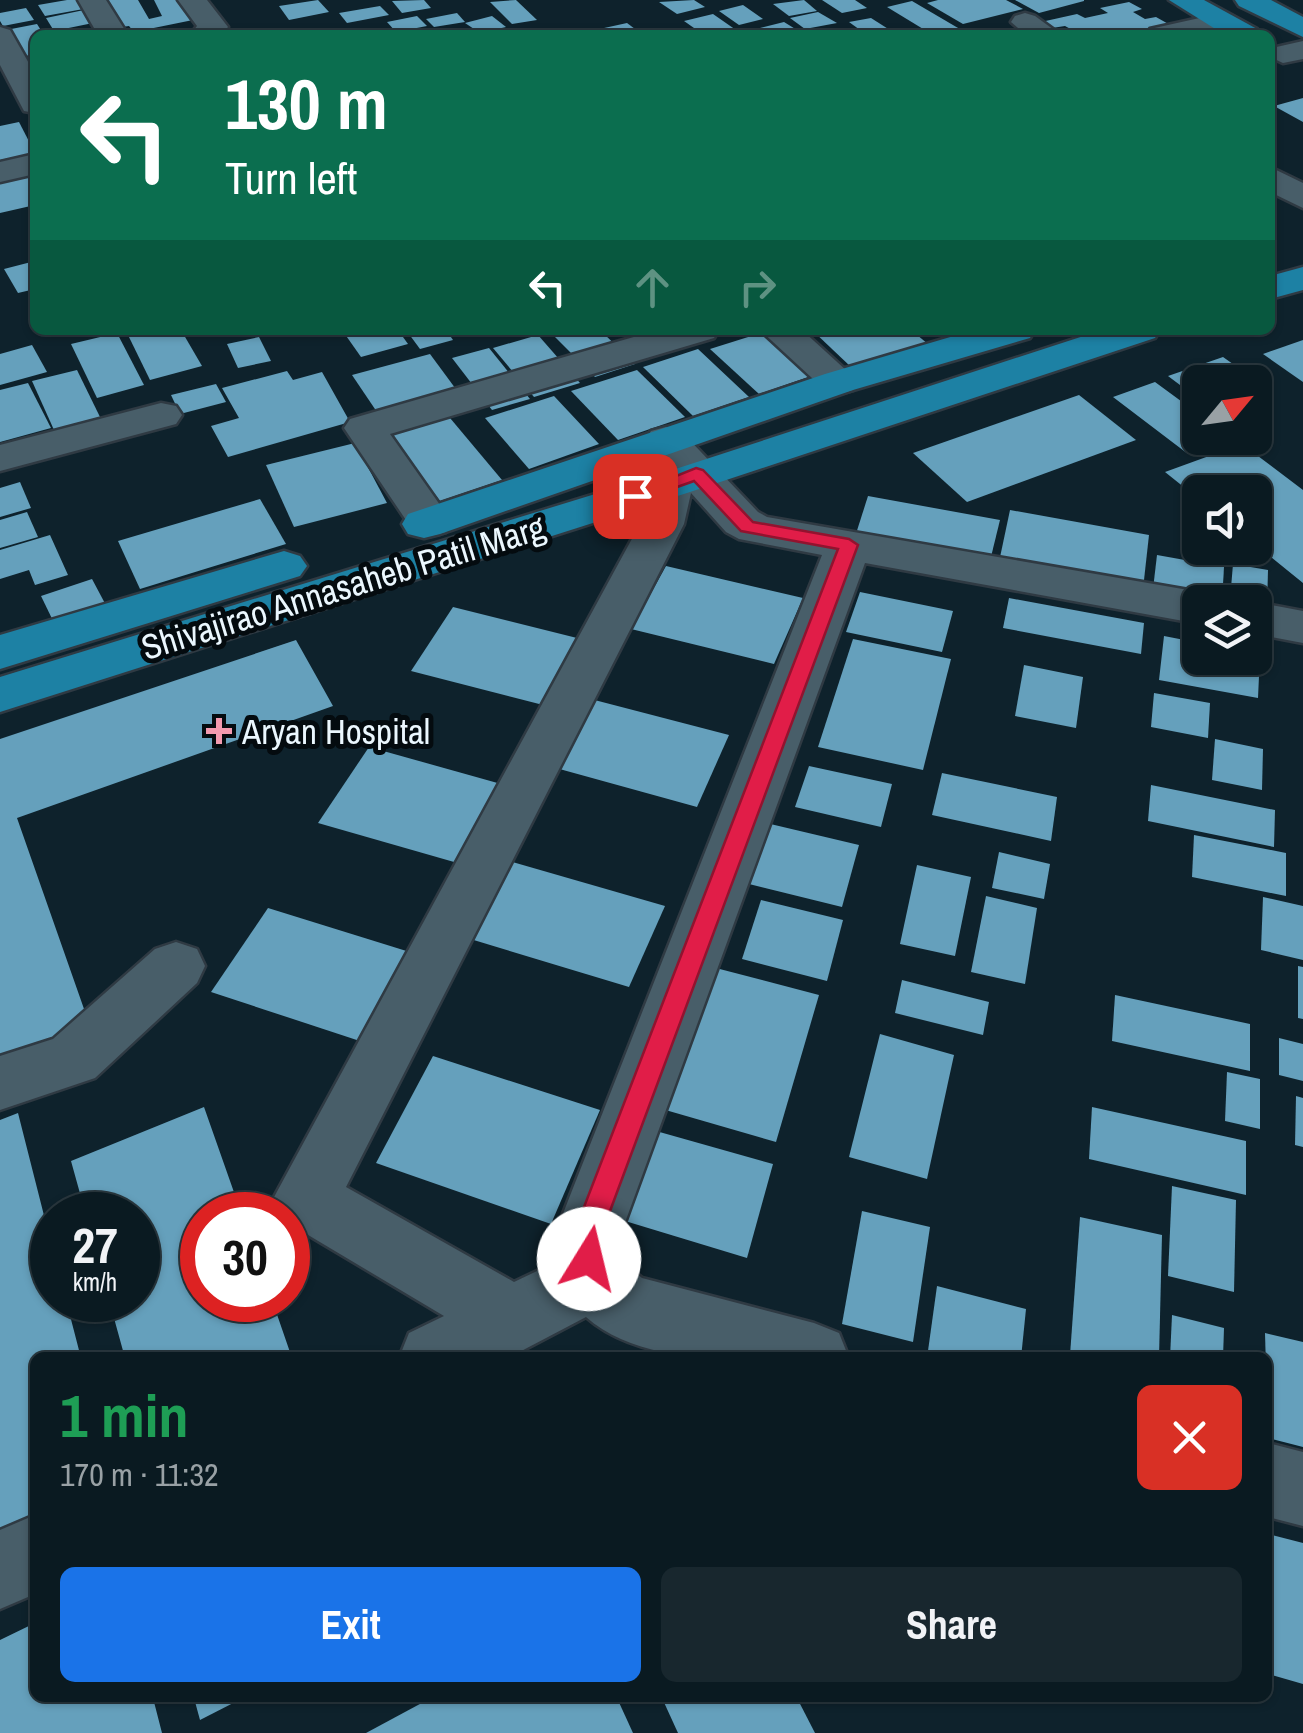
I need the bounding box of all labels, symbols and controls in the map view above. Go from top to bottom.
text: 130 m [225,57,388,151]
icon: left [60,70,190,200]
text: Turn left [225,147,357,208]
icon: left [520,260,575,315]
icon: ahead [625,260,680,315]
icon: right [730,260,785,315]
north arrow [1182,365,1272,455]
map controls [1182,365,1272,675]
pin [593,454,678,539]
icon: arrive [608,469,663,524]
button: sound [1182,475,1272,565]
street label: Shivajirao Annasaheb Patil Marg [135,503,551,671]
button: layers [1182,585,1272,675]
place label: Aryan Hospital [241,708,430,755]
marker: Aryan Hospital [206,718,232,744]
speed limit sign: 30 [180,1192,310,1322]
position arrow [537,1207,641,1311]
text: 27 [72,1211,118,1279]
text: km/h [73,1265,117,1299]
text: 1 min [60,1375,189,1456]
button: close [1137,1385,1242,1490]
text: 170 m · 11:32 [60,1453,219,1496]
button: Exit [60,1567,641,1682]
button: Share [661,1567,1242,1682]

